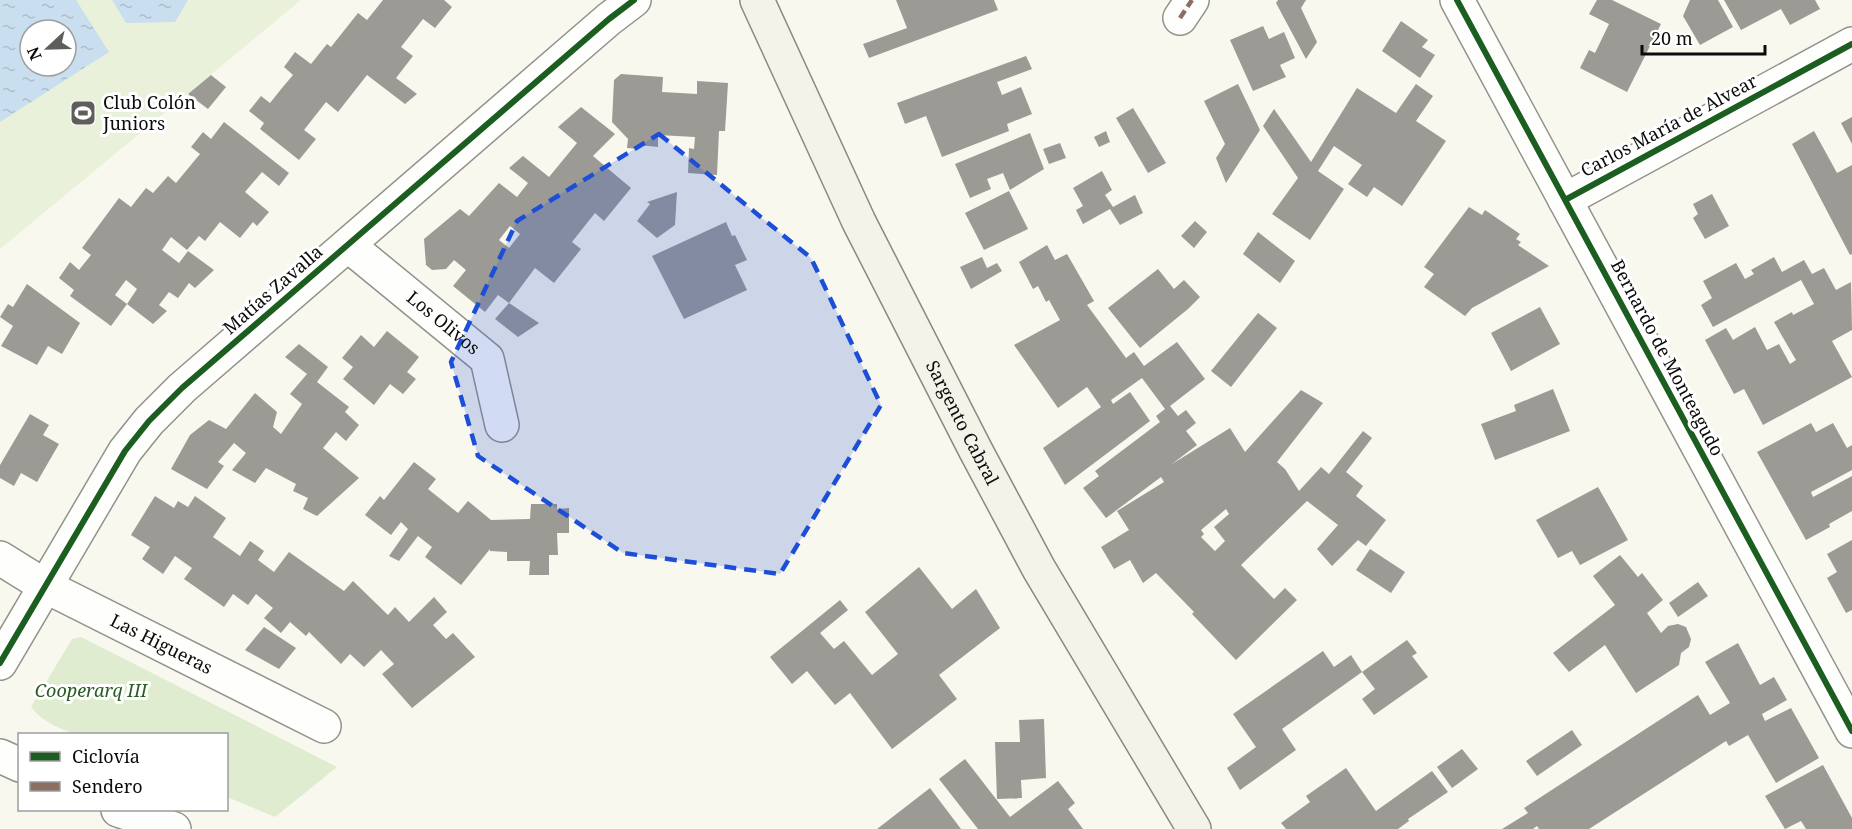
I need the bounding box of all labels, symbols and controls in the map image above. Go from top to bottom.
north arrow [18,18,78,78]
scale bar [1642,18,1765,56]
text: 20 m [1651,26,1693,50]
text: N [21,43,47,64]
street label: Carlos María de Alvear [1576,68,1762,182]
place label: Club Colón Juniors [102,90,196,135]
sports icon: Club Colón Juniors [68,98,98,128]
street label: Matías Zavalla [217,239,327,339]
street label: Bernardo de Monteagudo [1606,255,1730,460]
street label: Los Olivos [402,285,485,359]
street label: Sargento Cabral [921,356,1005,489]
street label: Las Higueras [106,608,217,679]
park label: Cooperarq III [35,678,149,702]
legend [18,733,228,811]
text: Ciclovía [72,744,140,768]
text: Sendero [72,774,143,798]

